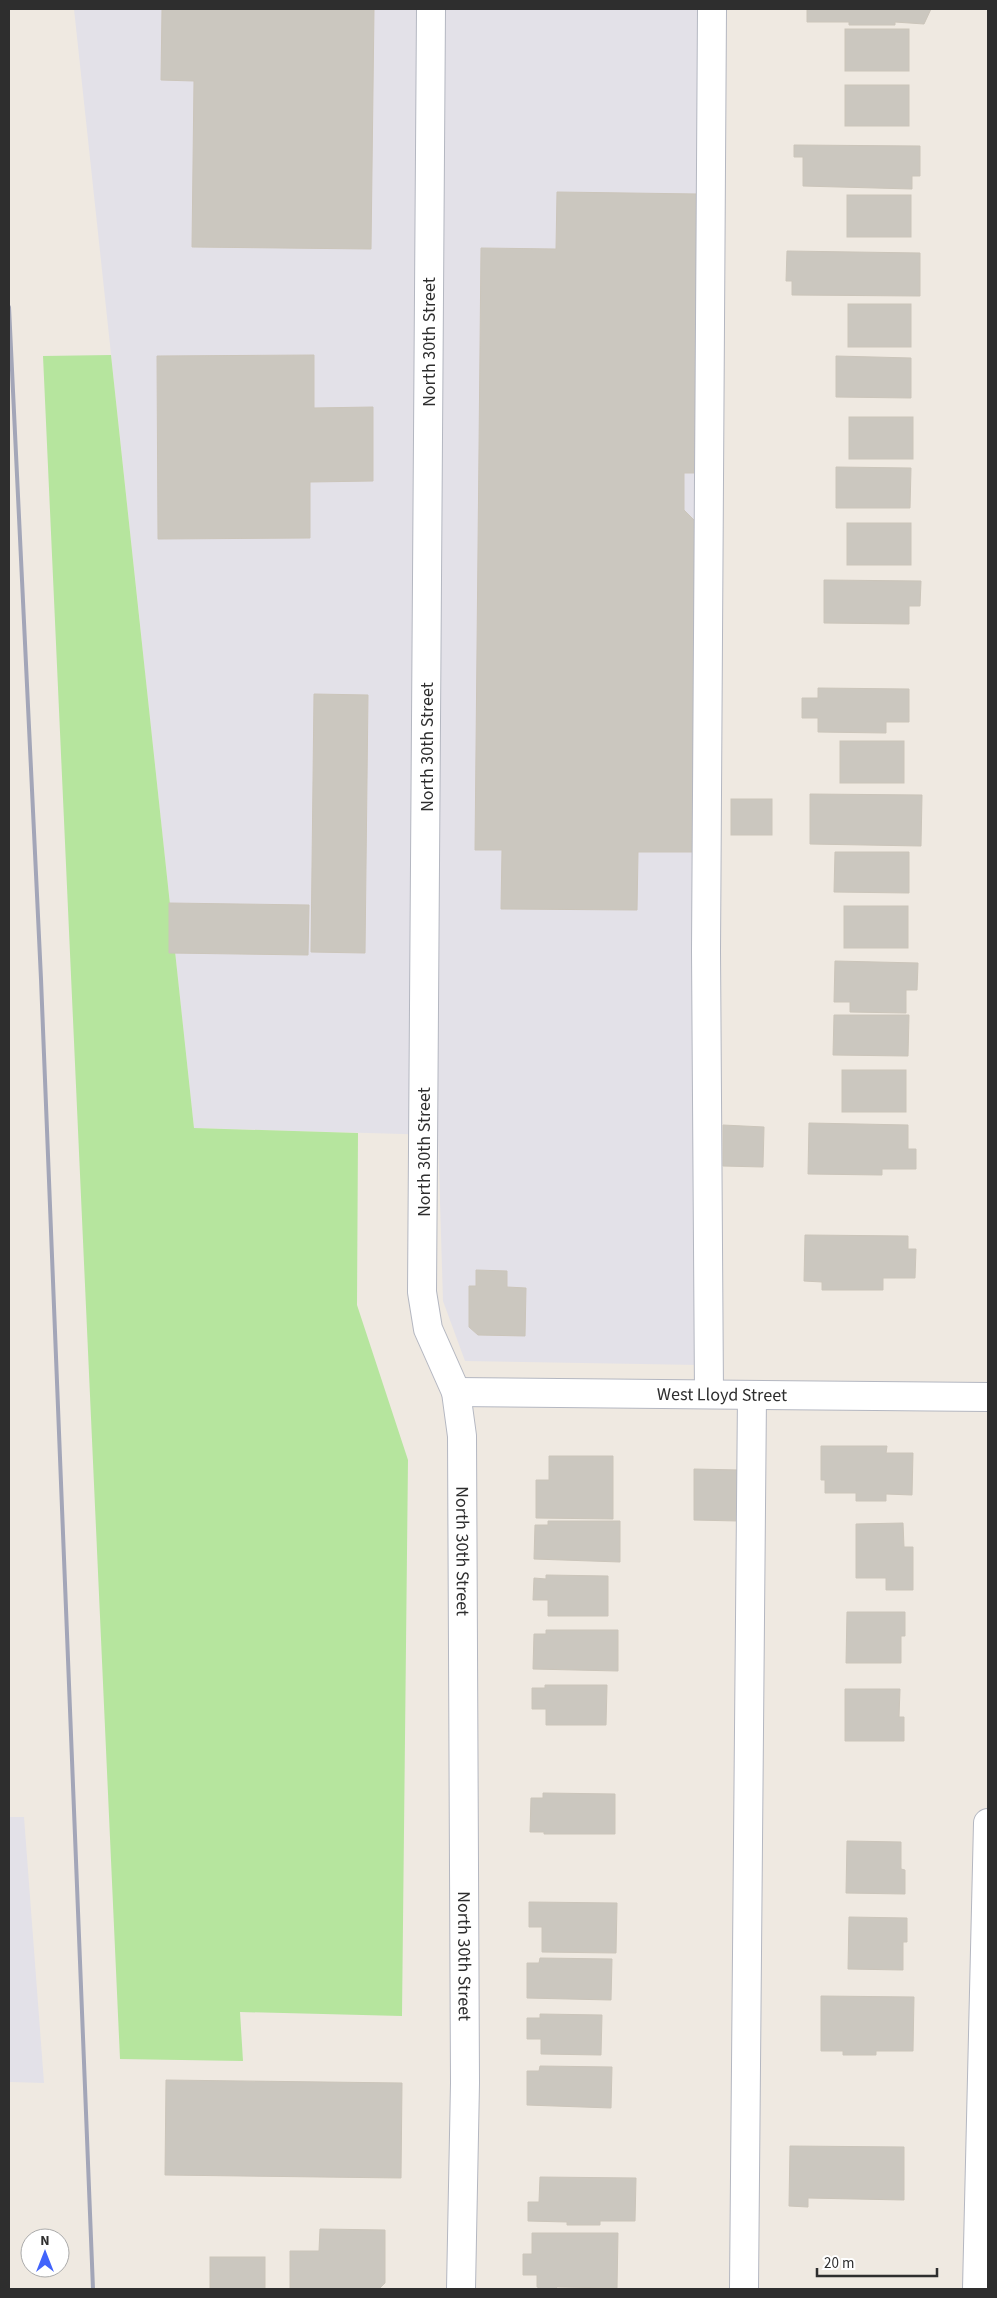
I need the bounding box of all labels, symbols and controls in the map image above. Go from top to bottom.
street label: North 30th Street [417,277,442,407]
street label: North 30th Street [415,682,440,812]
street label: North 30th Street [412,1087,437,1217]
street label: West Lloyd Street [657,1382,787,1408]
street label: North 30th Street [449,1486,475,1616]
street label: North 30th Street [451,1891,477,2021]
north arrow [20,2228,70,2278]
text: N [40,2231,50,2251]
scale bar [817,2246,937,2278]
text: 20 m [824,2253,854,2274]

